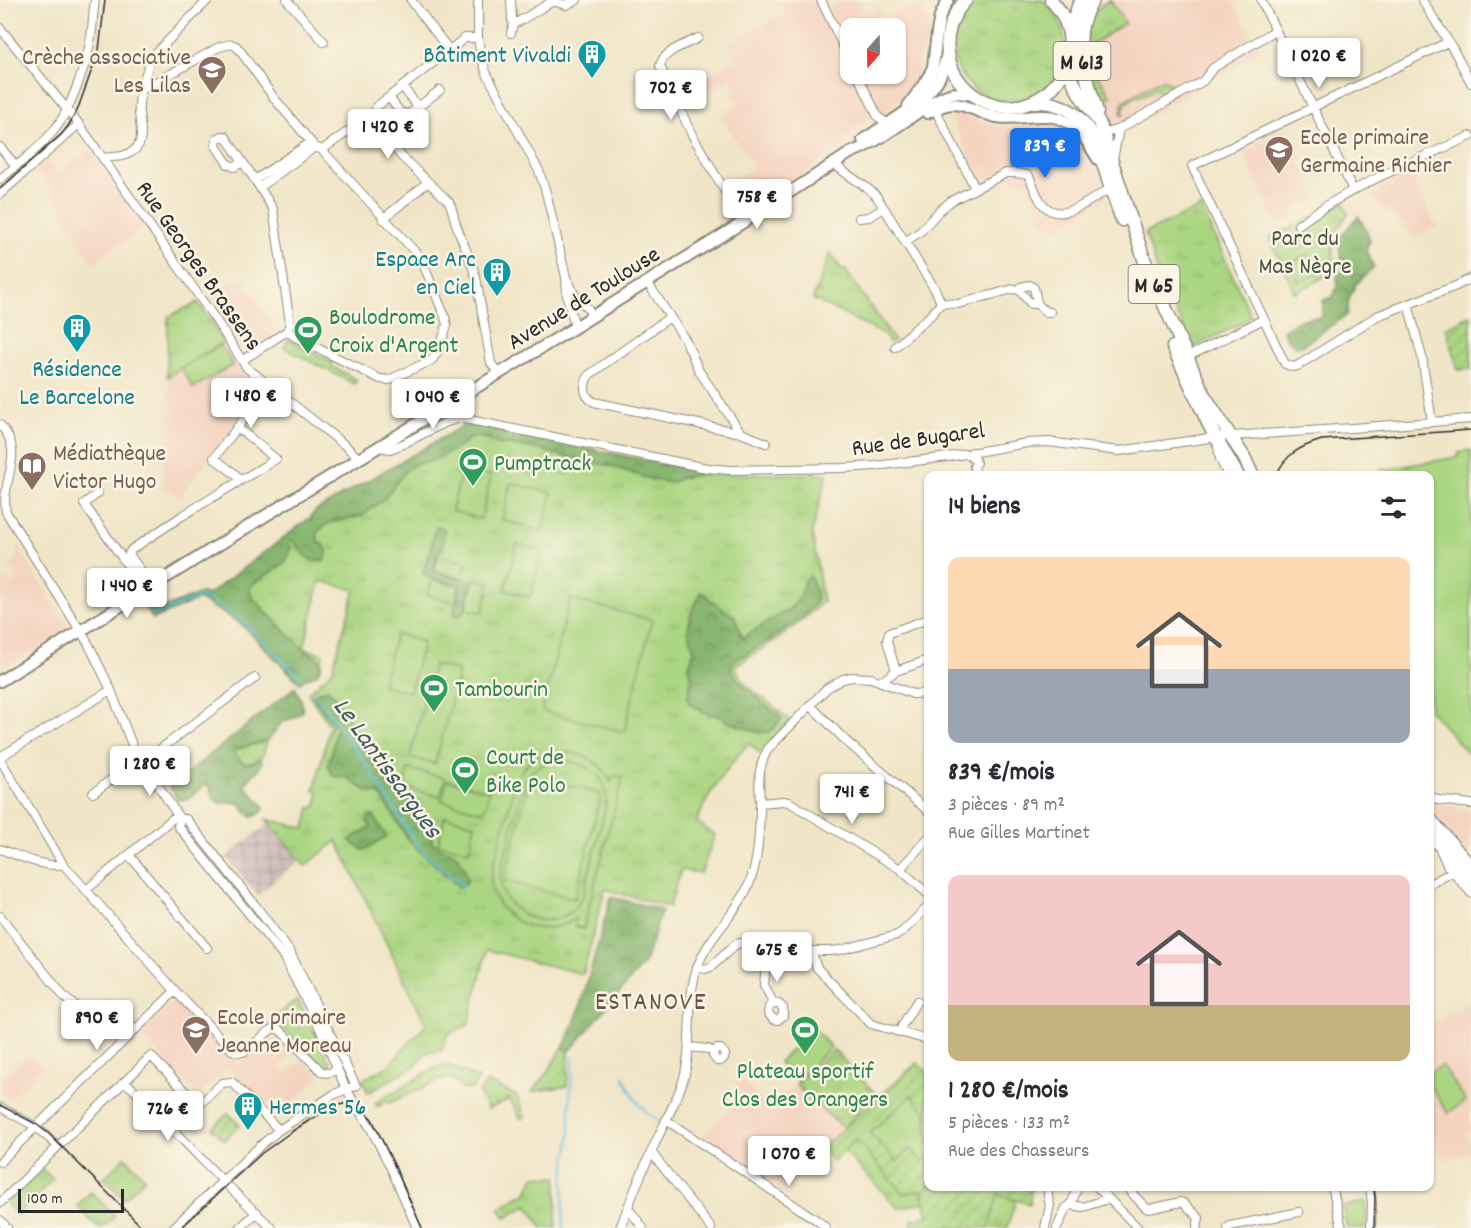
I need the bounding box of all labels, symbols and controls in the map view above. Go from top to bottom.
north arrow [840,18,906,84]
map controls [840,18,906,84]
building icon: Bâtiment Vivaldi [576,38,608,80]
pin: 1 020 € [1264,38,1374,89]
place label: Bâtiment Vivaldi [423,40,571,74]
place label: Crèche associative Les Lilas [22,42,191,104]
road number: M 613 [1054,42,1110,80]
text: 1 020 € [1291,43,1347,71]
school or university icon: Crèche associative Les Lilas [196,54,228,96]
pin: 702 € [629,70,713,121]
text: 702 € [649,75,693,103]
pin: 1 420 € [333,109,443,160]
text: 1 420 € [362,114,414,142]
place label: Ecole primaire Germaine Richier [1300,122,1452,184]
pin: 839 € [1003,128,1087,179]
text: 839 € [1024,133,1066,161]
school or university icon: Ecole primaire Germaine Richier [1263,134,1295,176]
street label: Rue Georges Brassens [126,175,269,359]
pin: 758 € [715,179,799,230]
text: 758 € [737,184,777,212]
park label: Parc du Mas Nègre [1258,223,1352,285]
street label: Avenue de Toulouse [502,239,668,360]
place label: Espace Arc en Ciel [375,244,476,306]
building icon: Espace Arc en Ciel [481,256,513,298]
road number: M 65 [1128,265,1180,303]
place label: Boulodrome Croix d'Argent [329,302,458,364]
building icon: Résidence Le Barcelone [61,312,93,354]
sports icon: Boulodrome Croix d'Argent [292,314,324,356]
place label: Résidence Le Barcelone [19,354,135,416]
pin: 1 480 € [196,378,306,429]
pin: 1 040 € [378,379,488,430]
text: 1 480 € [225,383,277,411]
text: 1 040 € [406,384,460,412]
street label: Rue de Bugarel [850,415,987,467]
place label: Médiathèque Victor Hugo [53,438,166,500]
sports icon: Pumptrack [457,446,489,488]
place label: Pumptrack [494,448,591,482]
library icon: Médiathèque Victor Hugo [16,450,48,492]
text: 14 biens [948,489,1021,526]
icon: filters [1377,491,1410,524]
pin: 1 440 € [72,568,182,619]
text: 1 440 € [101,573,153,601]
icon: home [1125,596,1233,704]
sports icon: Tambourin [418,672,450,714]
place label: Tambourin [455,674,548,708]
water label: Le Lantissargues [322,691,451,848]
place label: Court de Bike Polo [486,742,566,804]
pin: 1 280 € [95,746,205,797]
text: 1 280 € [124,751,176,779]
sports icon: Court de Bike Polo [449,754,481,796]
text: 839 €/mois [948,755,1055,792]
pin: 741 € [810,774,894,825]
text: 741 € [834,779,870,807]
text: 3 pièces · 89 m² [948,792,1065,820]
text: Rue Gilles Martinet [948,820,1090,848]
icon: home [1125,914,1233,1022]
pin: 675 € [735,932,819,983]
text: 675 € [756,937,798,965]
district label: ESTANOVE [595,985,707,1022]
pin: 890 € [55,1000,139,1051]
place label: Ecole primaire Jeanne Moreau [217,1002,352,1064]
text: 890 € [75,1005,119,1033]
school or university icon: Ecole primaire Jeanne Moreau [180,1014,212,1056]
sports icon: Plateau sportif Clos des Orangers [789,1014,821,1056]
place label: Plateau sportif Clos des Orangers [722,1056,888,1118]
text: 1 280 €/mois [948,1073,1069,1110]
building icon: Hermes 56 [232,1090,264,1132]
pin: 726 € [126,1091,210,1142]
place label: Hermes 56 [269,1092,366,1126]
text: 726 € [147,1096,189,1124]
text: 5 pièces · 133 m² [948,1110,1070,1138]
pin: 1 070 € [734,1136,844,1187]
text: Rue des Chasseurs [948,1138,1089,1166]
text: 1 070 € [762,1141,816,1169]
scale bar [18,1186,124,1214]
text: 100 m [27,1188,63,1211]

